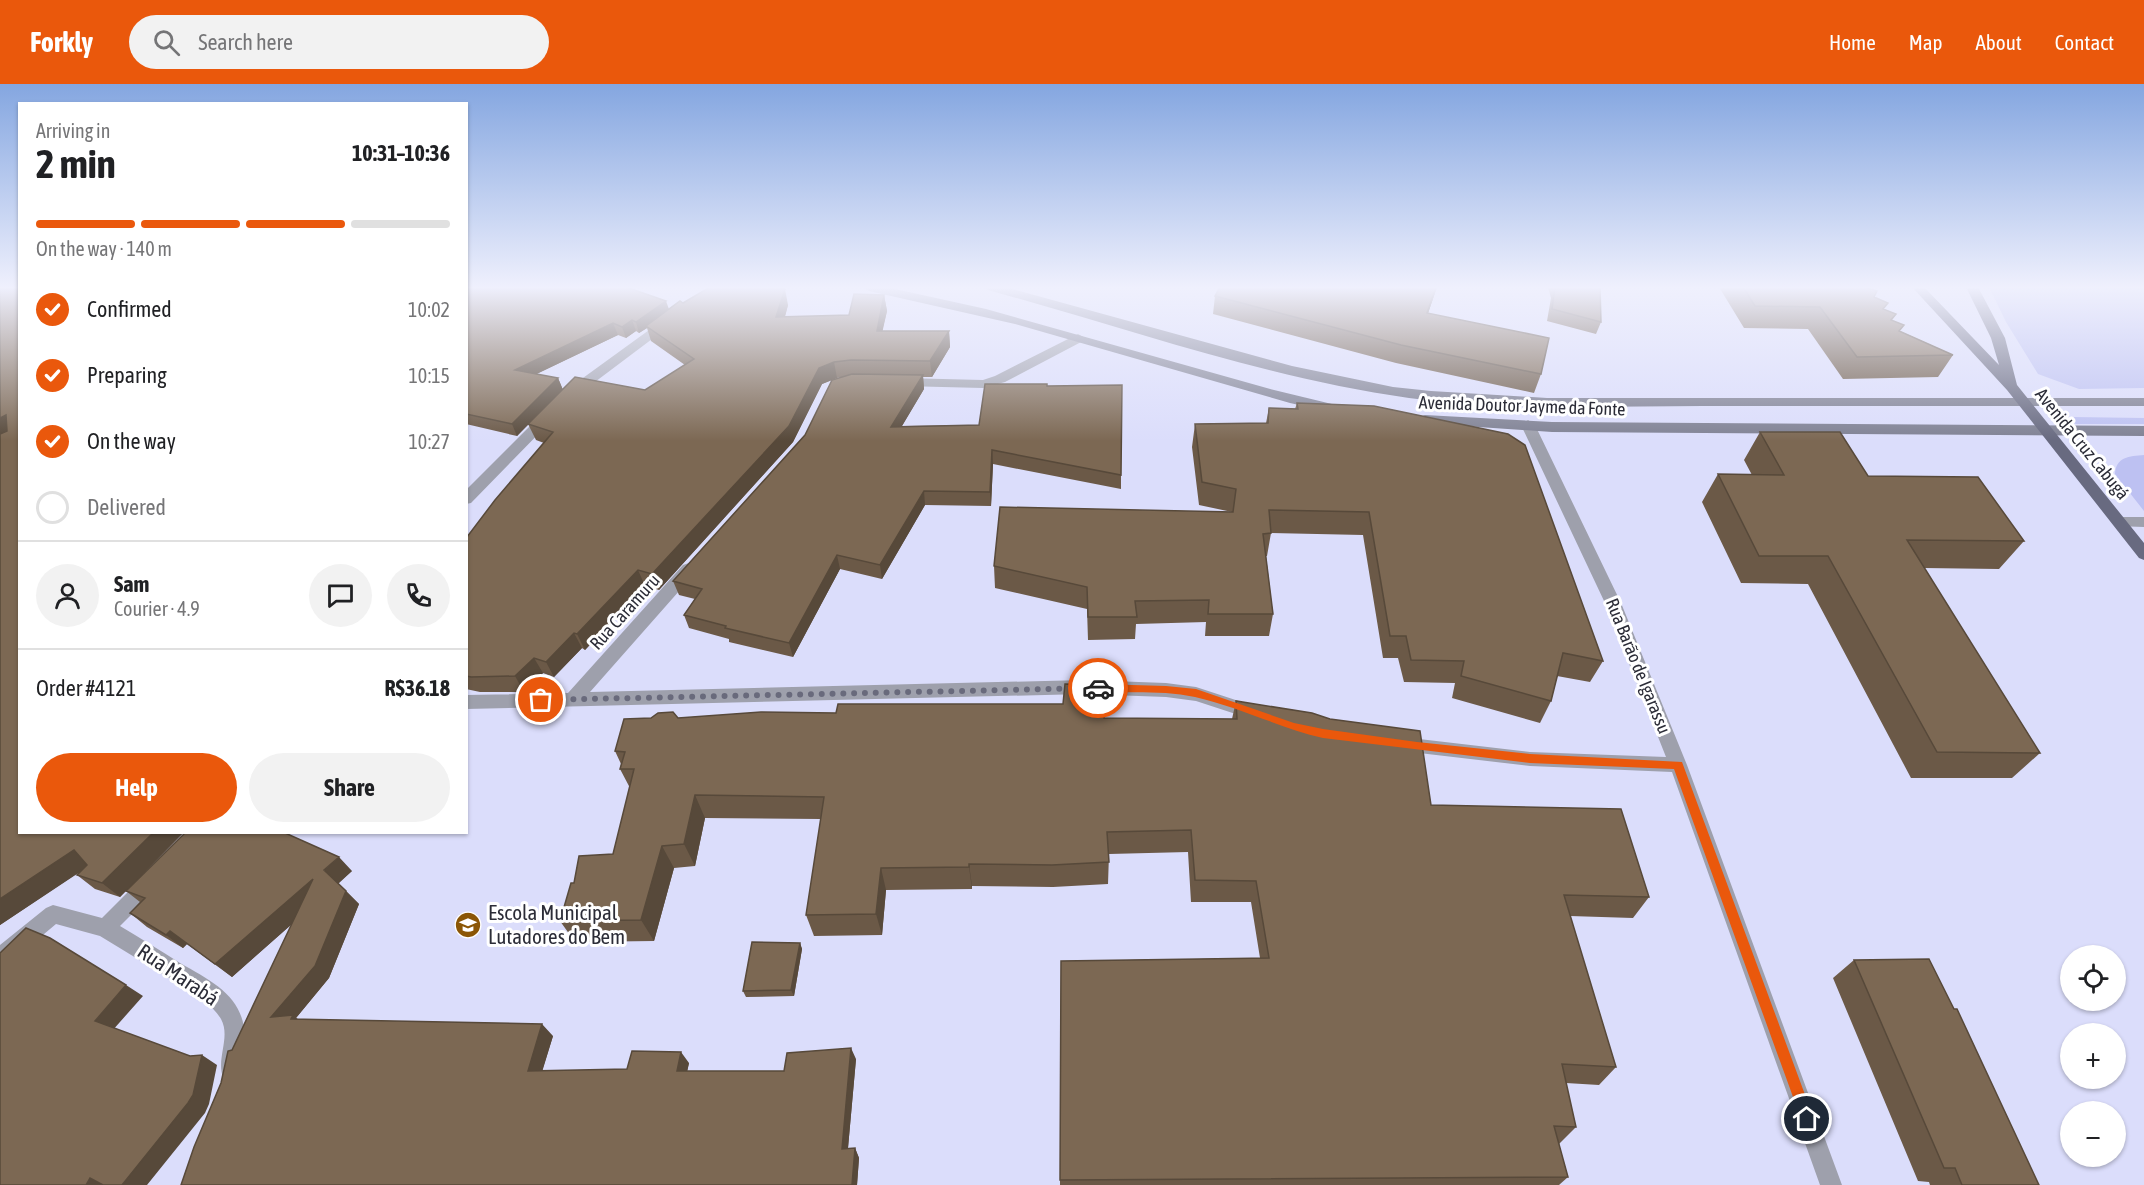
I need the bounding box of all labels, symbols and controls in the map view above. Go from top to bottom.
search box [129,15,549,69]
text: Forkly [30,26,93,58]
icon: search [150,26,183,59]
text: Search here [198,29,293,55]
text: Home [1829,30,1876,54]
text: Map [1909,30,1943,54]
text: About [1976,30,2022,54]
text: Contact [2055,30,2114,54]
text: Arriving in [36,119,110,142]
text: 10:31–10:36 [352,140,450,166]
text: 2 min [36,142,116,186]
text: On the way · 140 m [36,237,172,260]
icon: check [36,293,69,326]
text: Confirmed [87,296,172,322]
text: 10:02 [408,298,450,321]
icon: check [36,359,69,392]
text: Preparing [87,362,167,388]
text: 10:15 [408,364,450,387]
street label: Avenida Cruz Cabugá [2031,384,2134,504]
street label: Avenida Doutor Jayme da Fonte [1418,391,1626,420]
icon: check [36,425,69,458]
text: On the way [87,428,176,454]
text: 10:27 [408,430,450,453]
text: Delivered [87,494,166,520]
button: person [36,564,99,627]
button: chat [309,564,372,627]
button: phone [387,564,450,627]
street label: Rua Caramuru [585,570,664,654]
text: Sam [114,571,149,597]
street label: Rua Barão de Igarassu [1602,595,1675,736]
text: Courier · 4.9 [114,597,200,620]
courier [1068,658,1128,718]
icon: car [1082,672,1115,705]
pin [515,674,566,725]
text: Order #4121 [36,675,136,701]
text: R$36.18 [384,675,450,701]
icon: bag [524,683,557,716]
button: Help [36,753,237,822]
button: Share [249,753,450,822]
place label: Escola Municipal Lutadores do Bem [488,900,625,948]
school or university icon: Escola Municipal Lutadores do Bem [453,910,483,940]
street label: Rua Marabá [134,938,224,1010]
map controls [2060,945,2126,1167]
button: locate [2060,945,2126,1011]
button: + [2060,1023,2126,1089]
pin [1781,1093,1832,1144]
button: − [2060,1101,2126,1167]
icon: home [1790,1102,1823,1135]

